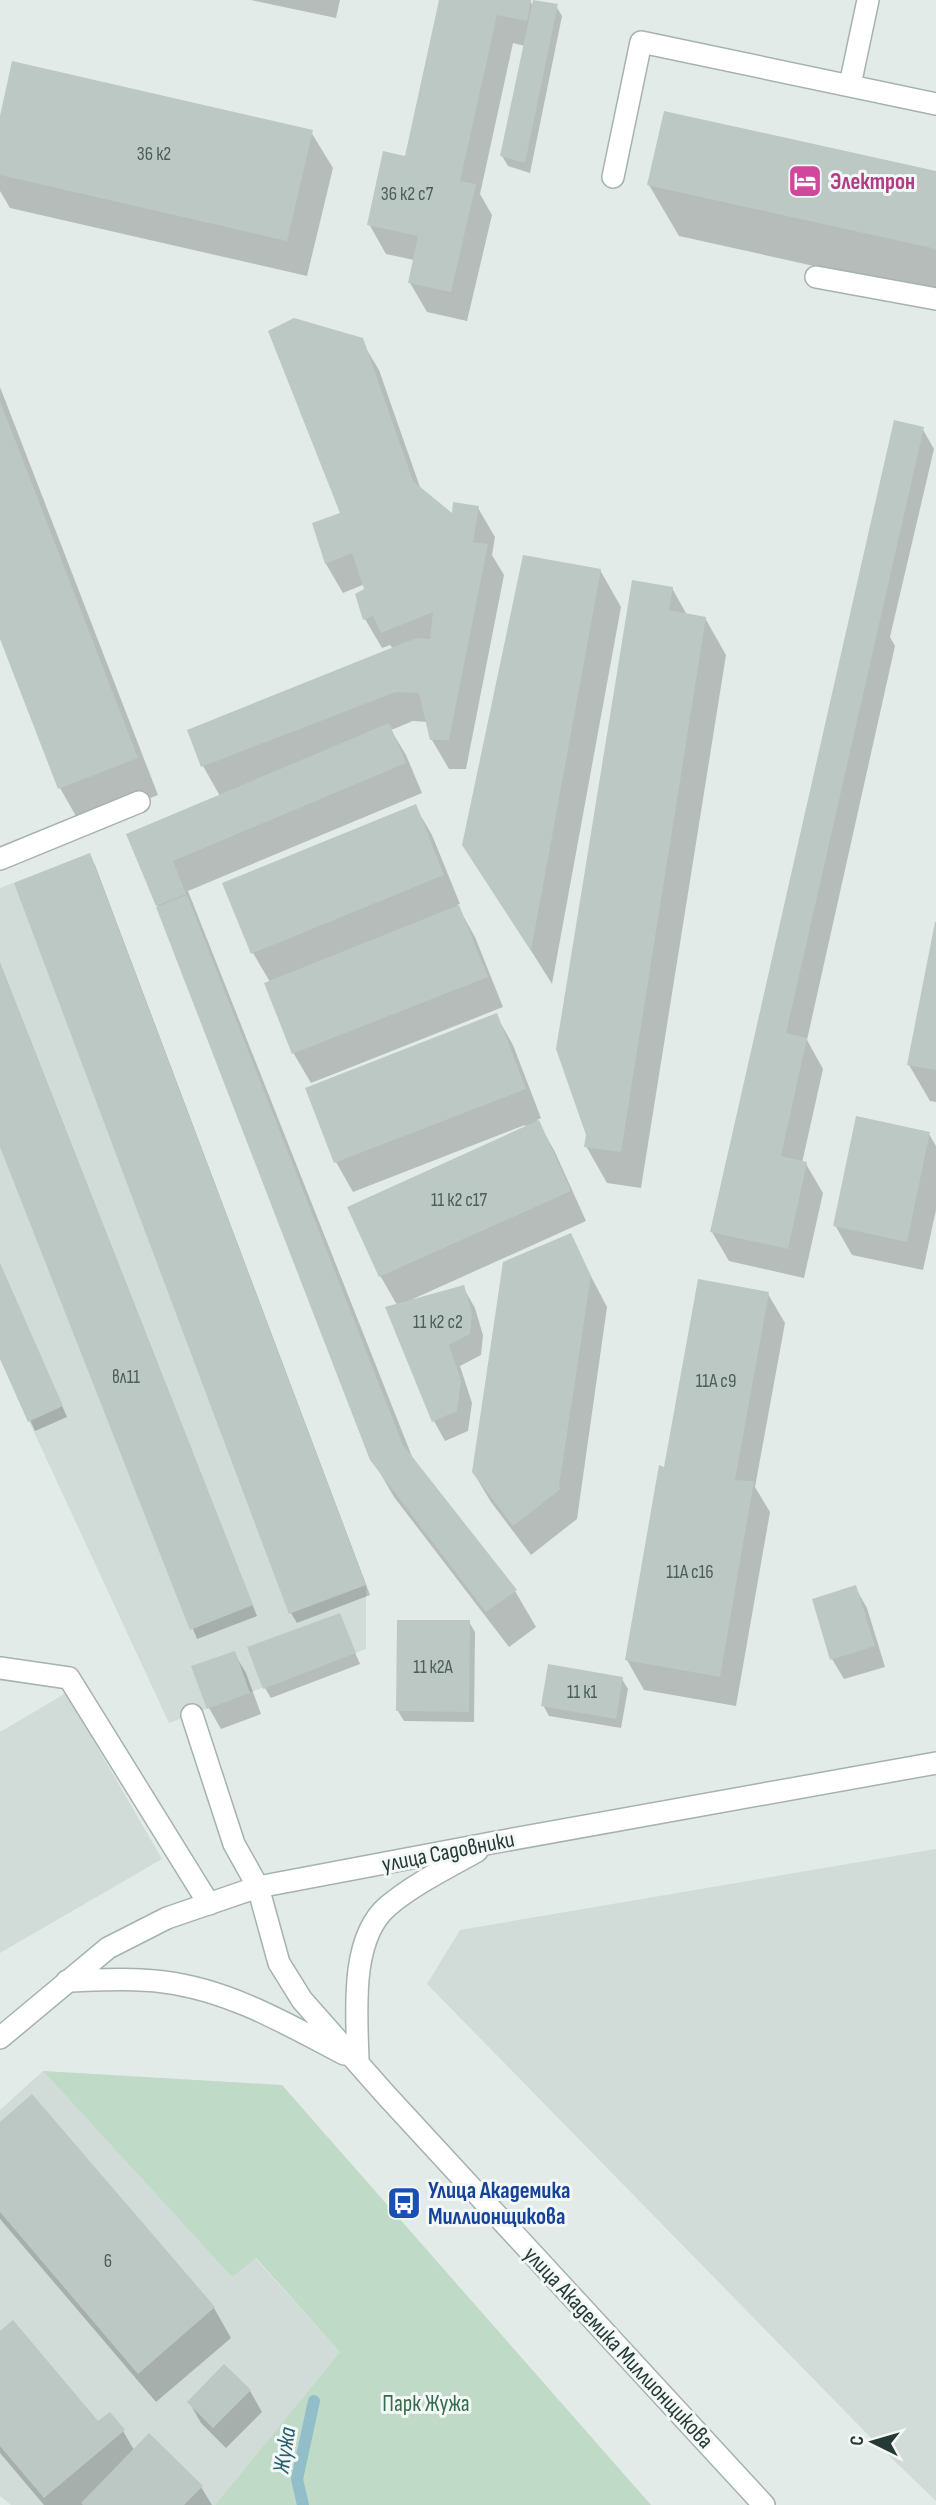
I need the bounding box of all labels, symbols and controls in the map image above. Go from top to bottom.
house number: 36 к2 [137,143,171,166]
hotel icon: Электрон [786,162,824,200]
place label: Электрон [830,168,915,196]
house number: 36 к2 с7 [381,183,434,206]
house number: 11 к2 с17 [431,1189,487,1212]
house number: 11 к2 с2 [413,1311,463,1334]
house number: вл11 [112,1366,140,1389]
house number: 11А с9 [696,1370,736,1393]
house number: 11А с16 [666,1561,714,1584]
house number: 11 к2А [413,1656,454,1679]
house number: 11 к1 [567,1681,597,1704]
street label: улица Садовники [380,1825,517,1879]
place label: Улица Академика Миллионщикова [428,2177,570,2231]
bus stop icon: Улица Академика Миллионщикова [385,2184,423,2222]
street label: улица Академика Миллионщикова [517,2241,719,2455]
house number: 6 [104,2250,112,2273]
park label: Парк Жужа [382,2390,470,2418]
north arrow [838,2407,908,2477]
water label: Жужа [266,2425,302,2476]
text: С [846,2435,869,2447]

